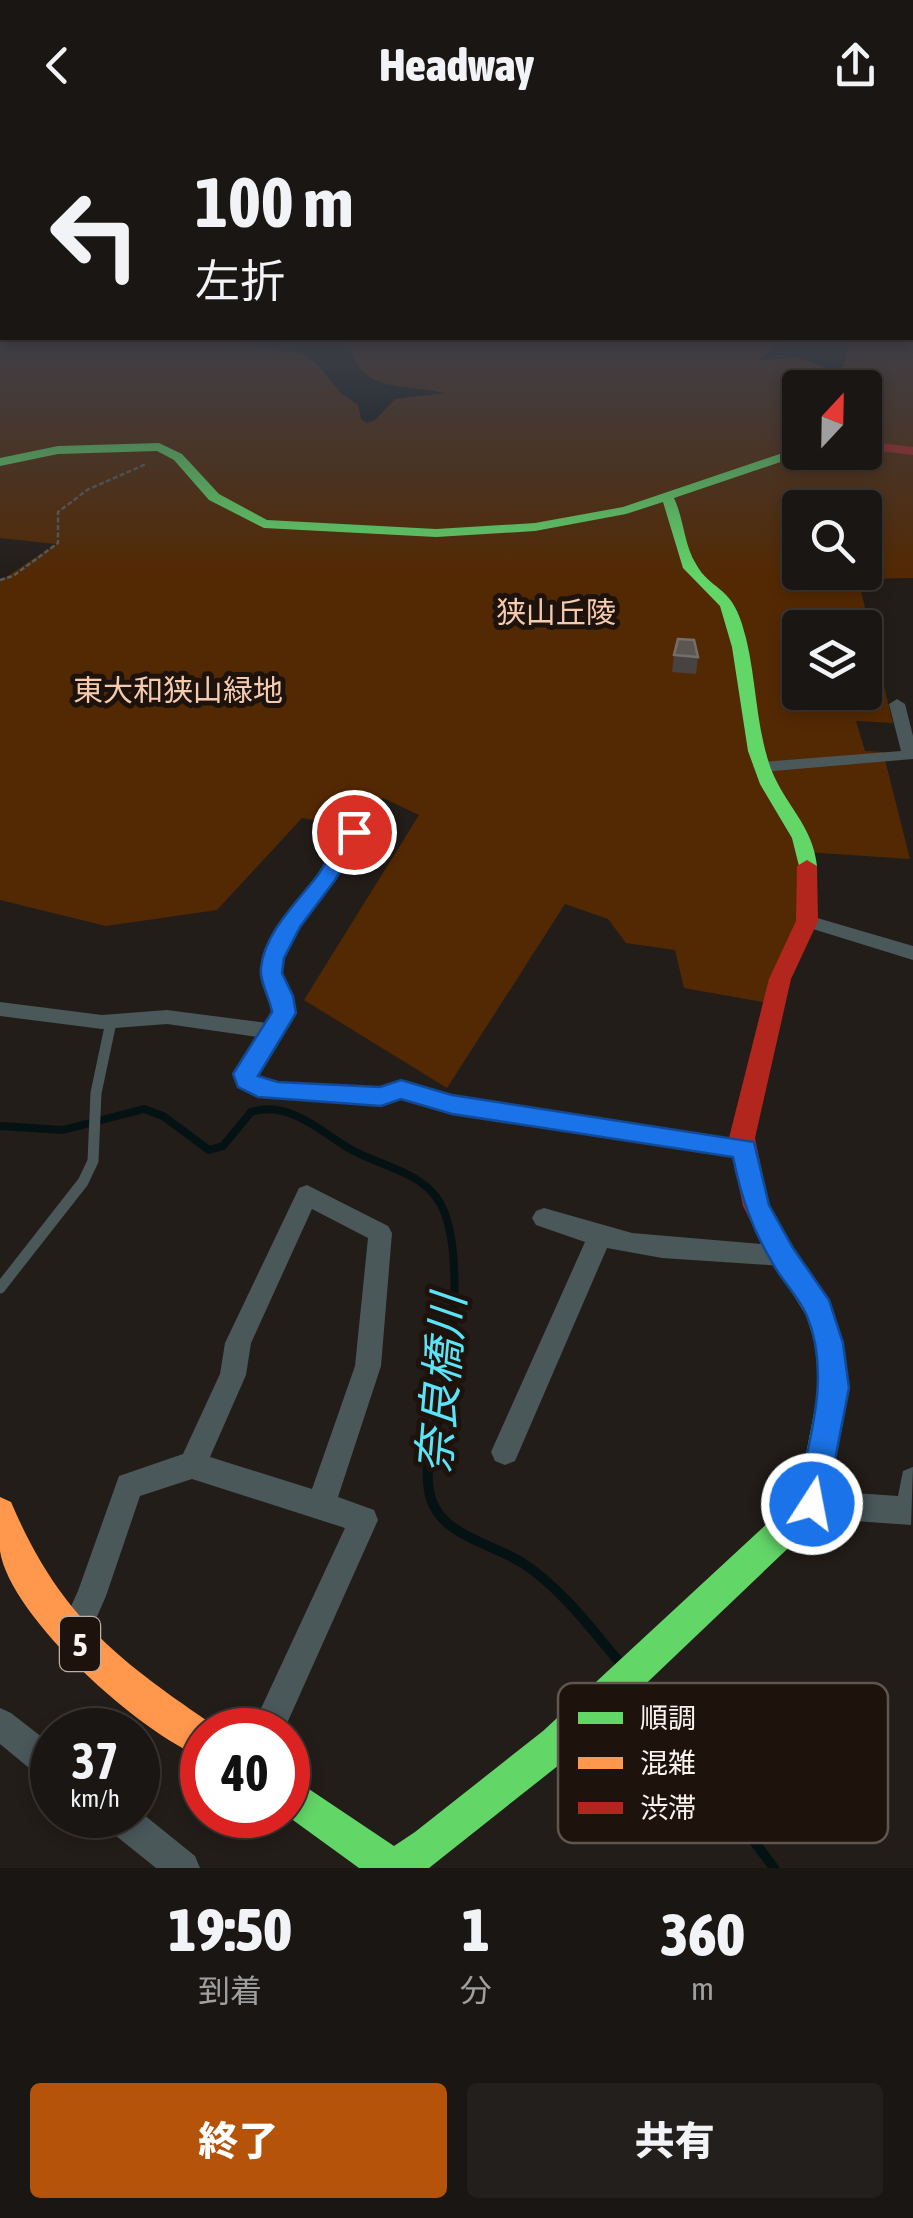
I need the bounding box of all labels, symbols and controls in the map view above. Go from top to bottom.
icon: back [30,38,85,93]
icon: share [828,38,883,93]
text: Headway [379,39,534,91]
text: 100 m [195,162,354,242]
icon: left [30,170,160,300]
text: 左折 [195,255,285,307]
north arrow [782,370,882,470]
map controls [782,370,882,710]
button: search [782,490,882,590]
park label: 狭山丘陵 [496,595,616,629]
button: layers [782,610,882,710]
park label: 東大和狭山緑地 [73,673,283,707]
pin [312,790,397,875]
icon: arrive [327,805,382,860]
water label: 奈良橋川 [407,1288,475,1476]
position arrow [760,1452,864,1556]
road number: 5 [60,1617,100,1671]
legend [558,1683,888,1843]
text: 順調 [640,1702,696,1734]
speed limit sign: 40 [180,1708,310,1838]
text: 37 [71,1732,118,1790]
text: 混雑 [640,1747,696,1779]
text: km/h [70,1784,120,1812]
text: 渋滞 [640,1792,696,1824]
text: 19:50 [168,1895,292,1964]
text: 1 [462,1895,490,1964]
text: 360 [660,1900,745,1969]
text: m [691,1970,714,2007]
text: 到着 [198,1972,262,2009]
text: 分 [460,1972,492,2009]
button: 終了 [30,2083,447,2198]
button: 共有 [467,2083,883,2198]

